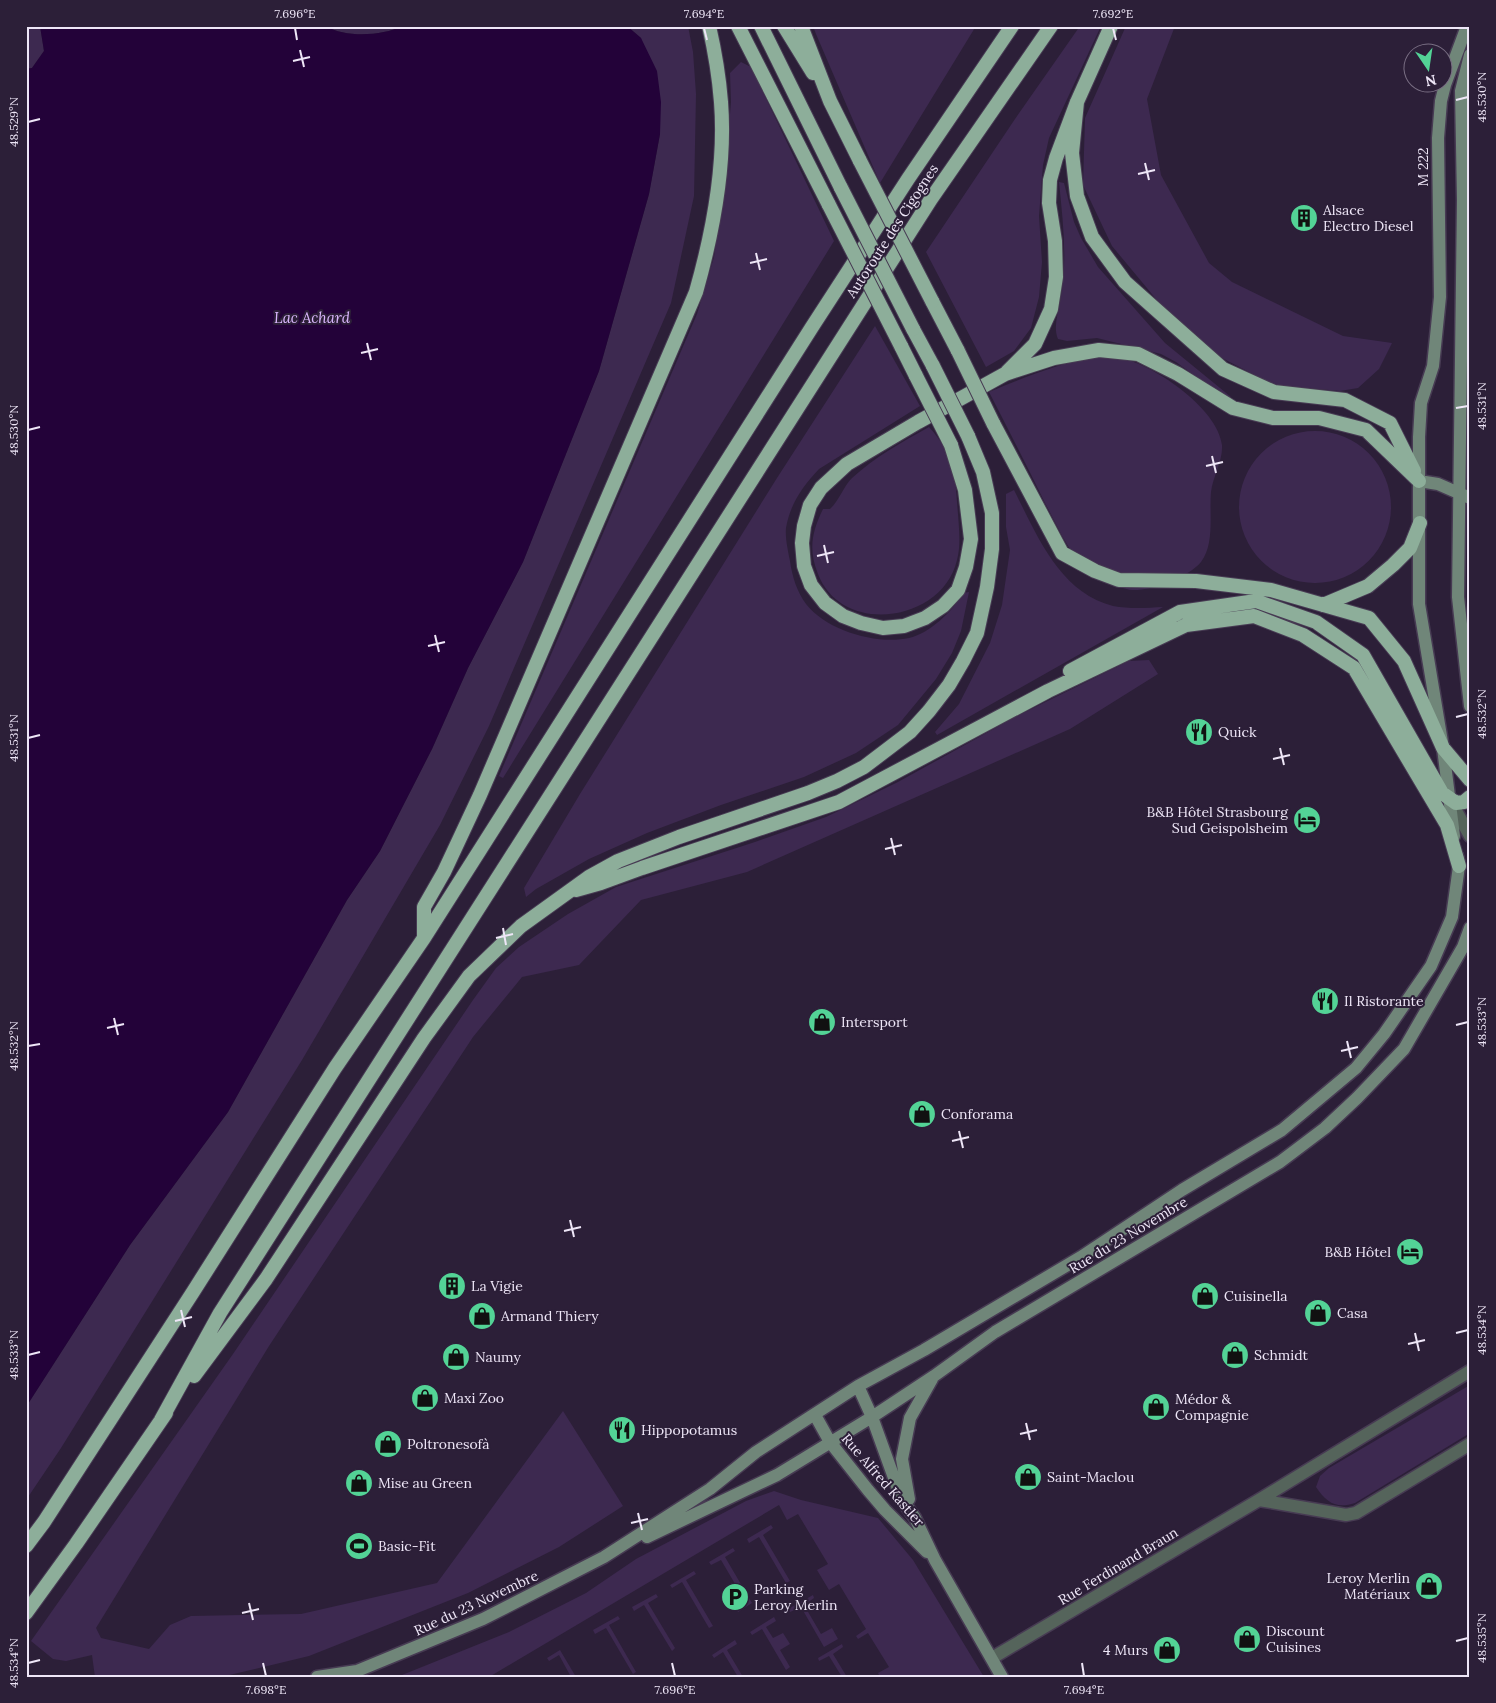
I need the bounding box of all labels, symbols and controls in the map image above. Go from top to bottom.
text: 7.696°E [275,6,315,21]
text: 7.694°E [684,6,724,21]
text: 7.692°E [1093,6,1133,21]
north arrow [1404,42,1454,92]
text: N [1423,71,1438,91]
text: 48.530°N [1474,72,1489,122]
text: 48.529°N [6,97,21,147]
street label: M 222 [1414,147,1432,187]
street label: Autoroute des Cigognes [841,161,942,302]
place label: Alsace Electro Diesel [1322,201,1414,235]
building icon: Alsace Electro Diesel [1289,203,1319,233]
water label: Lac Achard [274,308,351,327]
text: 48.531°N [1474,382,1489,430]
text: 48.530°N [6,405,21,455]
text: 48.532°N [1474,689,1489,739]
text: 48.531°N [6,714,21,762]
restaurant icon: Quick [1184,717,1214,747]
place label: Quick [1218,723,1257,741]
place label: B&B Hôtel Strasbourg Sud Geispolsheim [1146,803,1288,837]
hotel icon: B&B Hôtel Strasbourg Sud Geispolsheim [1292,805,1322,835]
restaurant icon: Il Ristorante [1310,986,1340,1016]
place label: Il Ristorante [1344,992,1424,1010]
text: 48.533°N [1474,997,1489,1047]
shop icon: Intersport [807,1007,837,1037]
place label: Intersport [841,1013,908,1031]
text: 48.532°N [6,1021,21,1071]
shop icon: Conforama [907,1099,937,1129]
place label: Conforama [941,1105,1013,1123]
street label: Rue du 23 Novembre [1065,1192,1191,1277]
hotel icon: B&B Hôtel [1395,1237,1425,1267]
place label: B&B Hôtel [1325,1243,1391,1261]
building icon: La Vigie [437,1271,467,1301]
place label: La Vigie [471,1277,523,1295]
shop icon: Cuisinella [1190,1281,1220,1311]
place label: Cuisinella [1224,1287,1287,1305]
shop icon: Casa [1303,1298,1333,1328]
shop icon: Armand Thiery [467,1301,497,1331]
place label: Casa [1337,1304,1368,1322]
text: 48.534°N [1474,1305,1489,1355]
place label: Armand Thiery [500,1307,599,1325]
text: 48.533°N [6,1330,21,1380]
shop icon: Schmidt [1220,1340,1250,1370]
shop icon: Naumy [441,1342,471,1372]
place label: Schmidt [1254,1346,1309,1364]
place label: Naumy [475,1348,522,1366]
shop icon: Maxi Zoo [410,1383,440,1413]
place label: Maxi Zoo [444,1389,504,1407]
place label: Médor & Compagnie [1175,1390,1249,1424]
shop icon: Médor & Compagnie [1141,1392,1171,1422]
restaurant icon: Hippopotamus [607,1415,637,1445]
place label: Hippopotamus [641,1421,737,1439]
shop icon: Poltronesofà [373,1429,403,1459]
street label: Rue Alfred Kastler [838,1430,928,1530]
place label: Poltronesofà [407,1435,490,1453]
shop icon: Saint-Maclou [1013,1462,1043,1492]
shop icon: Mise au Green [344,1468,374,1498]
place label: Saint-Maclou [1047,1468,1134,1486]
place label: Mise au Green [378,1474,472,1492]
street label: Rue Ferdinand Braun [1055,1523,1182,1609]
sports icon: Basic-Fit [344,1531,374,1561]
place label: Basic-Fit [378,1537,436,1555]
street label: Rue du 23 Novembre [411,1566,541,1640]
place label: Leroy Merlin Matériaux [1327,1569,1411,1603]
shop icon: Leroy Merlin Matériaux [1414,1571,1444,1601]
place label: Parking Leroy Merlin [754,1580,838,1614]
parking icon: Parking Leroy Merlin [720,1582,750,1612]
text: 48.535°N [1474,1613,1489,1663]
place label: Discount Cuisines [1266,1622,1325,1656]
shop icon: Discount Cuisines [1232,1624,1262,1654]
shop icon: 4 Murs [1152,1635,1182,1665]
text: 48.534°N [6,1638,21,1688]
place label: 4 Murs [1103,1641,1148,1659]
text: 7.698°E [246,1682,286,1697]
text: 7.696°E [655,1682,695,1697]
text: 7.694°E [1064,1682,1104,1697]

